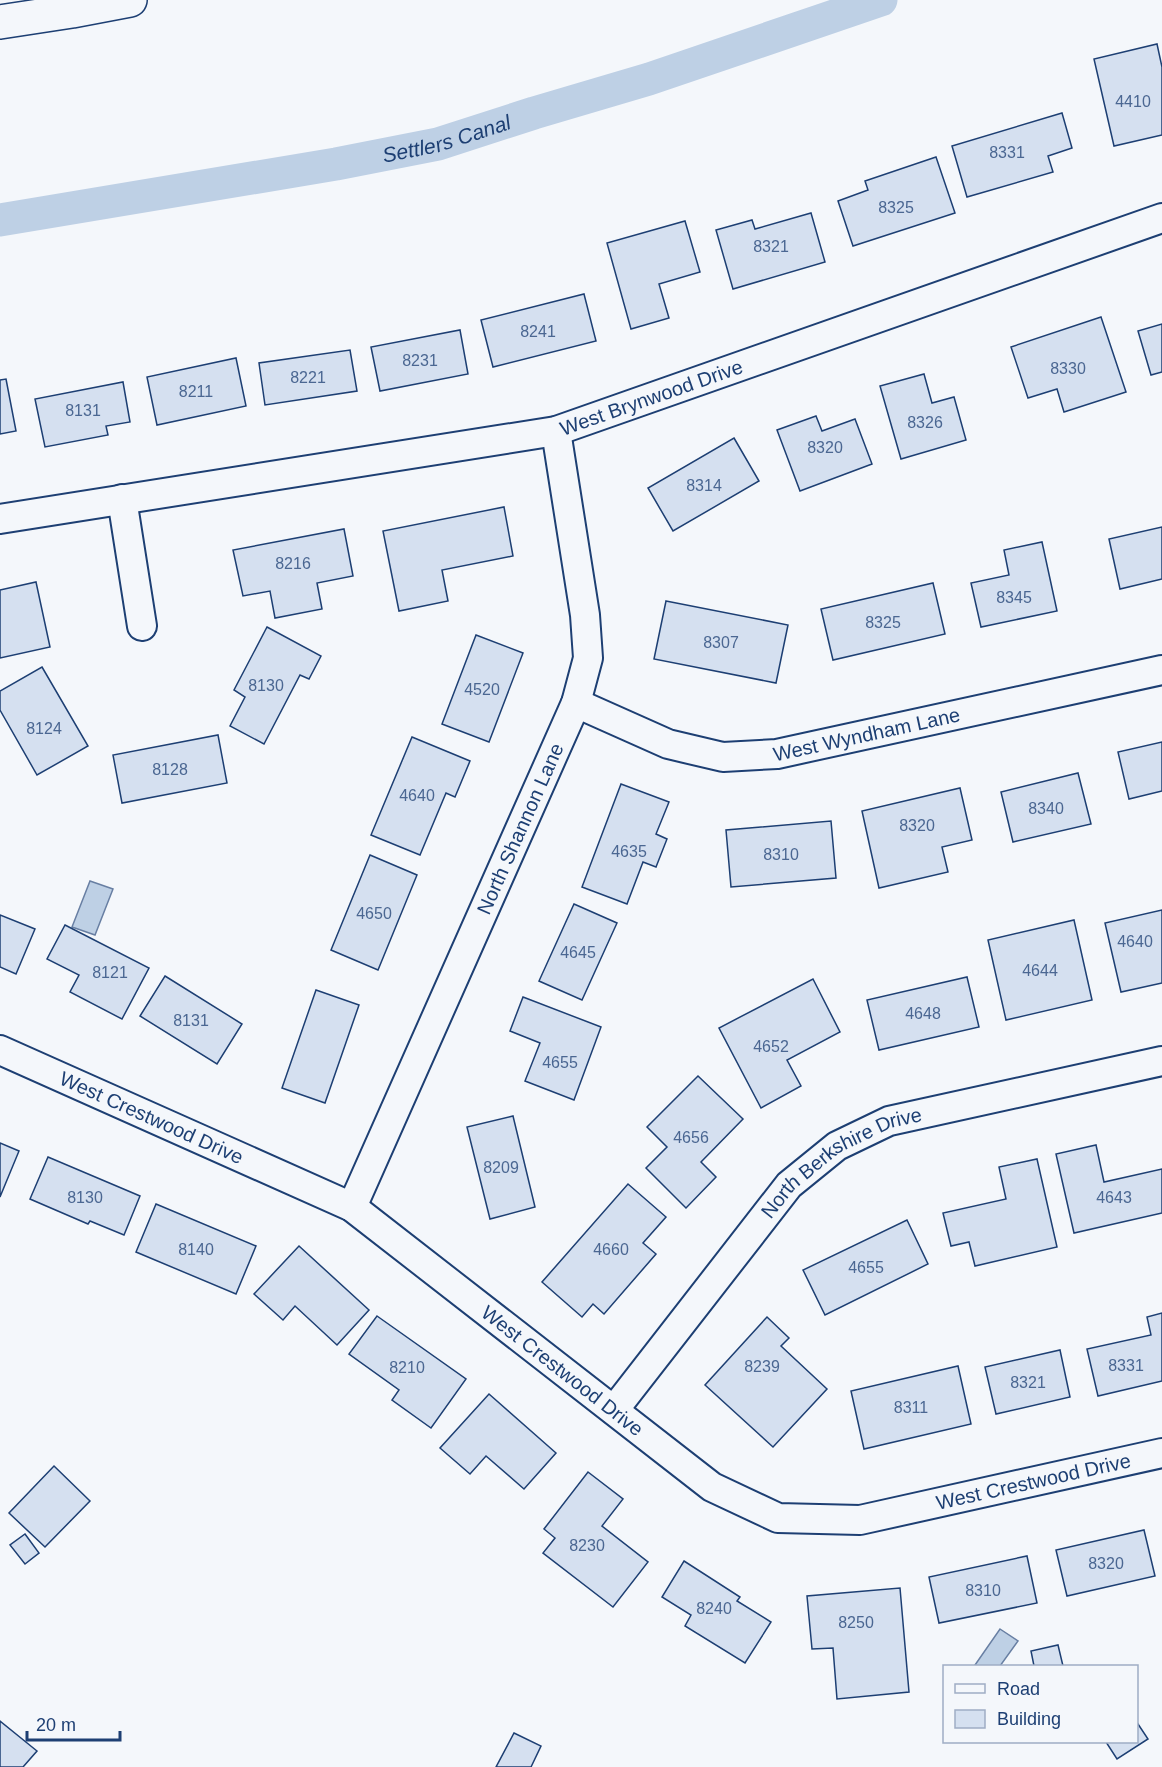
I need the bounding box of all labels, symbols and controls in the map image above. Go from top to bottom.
house number: 4410 [1115,93,1151,110]
water label: Settlers Canal [380,109,515,166]
house number: 8331 [989,144,1025,161]
house number: 8325 [878,199,914,216]
house number: 8321 [753,238,789,255]
house number: 8241 [520,323,556,340]
house number: 8231 [402,352,438,369]
street label: West Brynwood Drive [557,355,746,440]
house number: 8330 [1050,360,1086,377]
house number: 8221 [290,369,326,386]
house number: 8211 [179,383,213,400]
house number: 8131 [65,402,101,419]
house number: 8326 [907,414,943,431]
house number: 8320 [807,439,843,456]
house number: 8314 [686,477,722,494]
house number: 8216 [275,555,311,572]
house number: 8345 [996,589,1032,606]
house number: 8325 [865,614,901,631]
house number: 8307 [703,634,739,651]
house number: 8130 [248,677,284,694]
house number: 4520 [464,681,500,698]
street label: West Wyndham Lane [771,703,962,766]
house number: 8124 [26,720,62,737]
street label: North Shannon Lane [473,740,568,918]
house number: 8128 [152,761,188,778]
house number: 4640 [399,787,435,804]
house number: 8340 [1028,800,1064,817]
house number: 8320 [899,817,935,834]
house number: 4635 [611,843,647,860]
house number: 8310 [763,846,799,863]
house number: 4650 [356,905,392,922]
house number: 4640 [1117,933,1153,950]
house number: 4645 [560,944,596,961]
house number: 4644 [1022,962,1058,979]
house number: 8121 [92,964,128,981]
house number: 4648 [905,1005,941,1022]
house number: 8131 [173,1012,209,1029]
house number: 4652 [753,1038,789,1055]
house number: 4655 [542,1054,578,1071]
street label: West Crestwood Drive [56,1067,247,1168]
street label: North Berkshire Drive [757,1103,924,1222]
house number: 4656 [673,1129,709,1146]
house number: 8209 [483,1159,519,1176]
house number: 8130 [67,1189,103,1206]
house number: 4643 [1096,1189,1132,1206]
house number: 8140 [178,1241,214,1258]
house number: 4660 [593,1241,629,1258]
house number: 4655 [848,1259,884,1276]
street label: West Crestwood Drive [477,1301,648,1440]
house number: 8331 [1108,1357,1144,1374]
house number: 8239 [744,1358,780,1375]
house number: 8210 [389,1359,425,1376]
house number: 8321 [1010,1374,1046,1391]
house number: 8311 [894,1399,928,1416]
street label: West Crestwood Drive [934,1449,1133,1514]
house number: 8230 [569,1537,605,1554]
house number: 8320 [1088,1555,1124,1572]
house number: 8310 [965,1582,1001,1599]
house number: 8240 [696,1600,732,1617]
house number: 8250 [838,1614,874,1631]
legend [943,1665,1138,1743]
text: Road [997,1679,1040,1699]
scale bar [27,1704,120,1742]
text: Building [997,1709,1061,1729]
text: 20 m [36,1715,76,1735]

